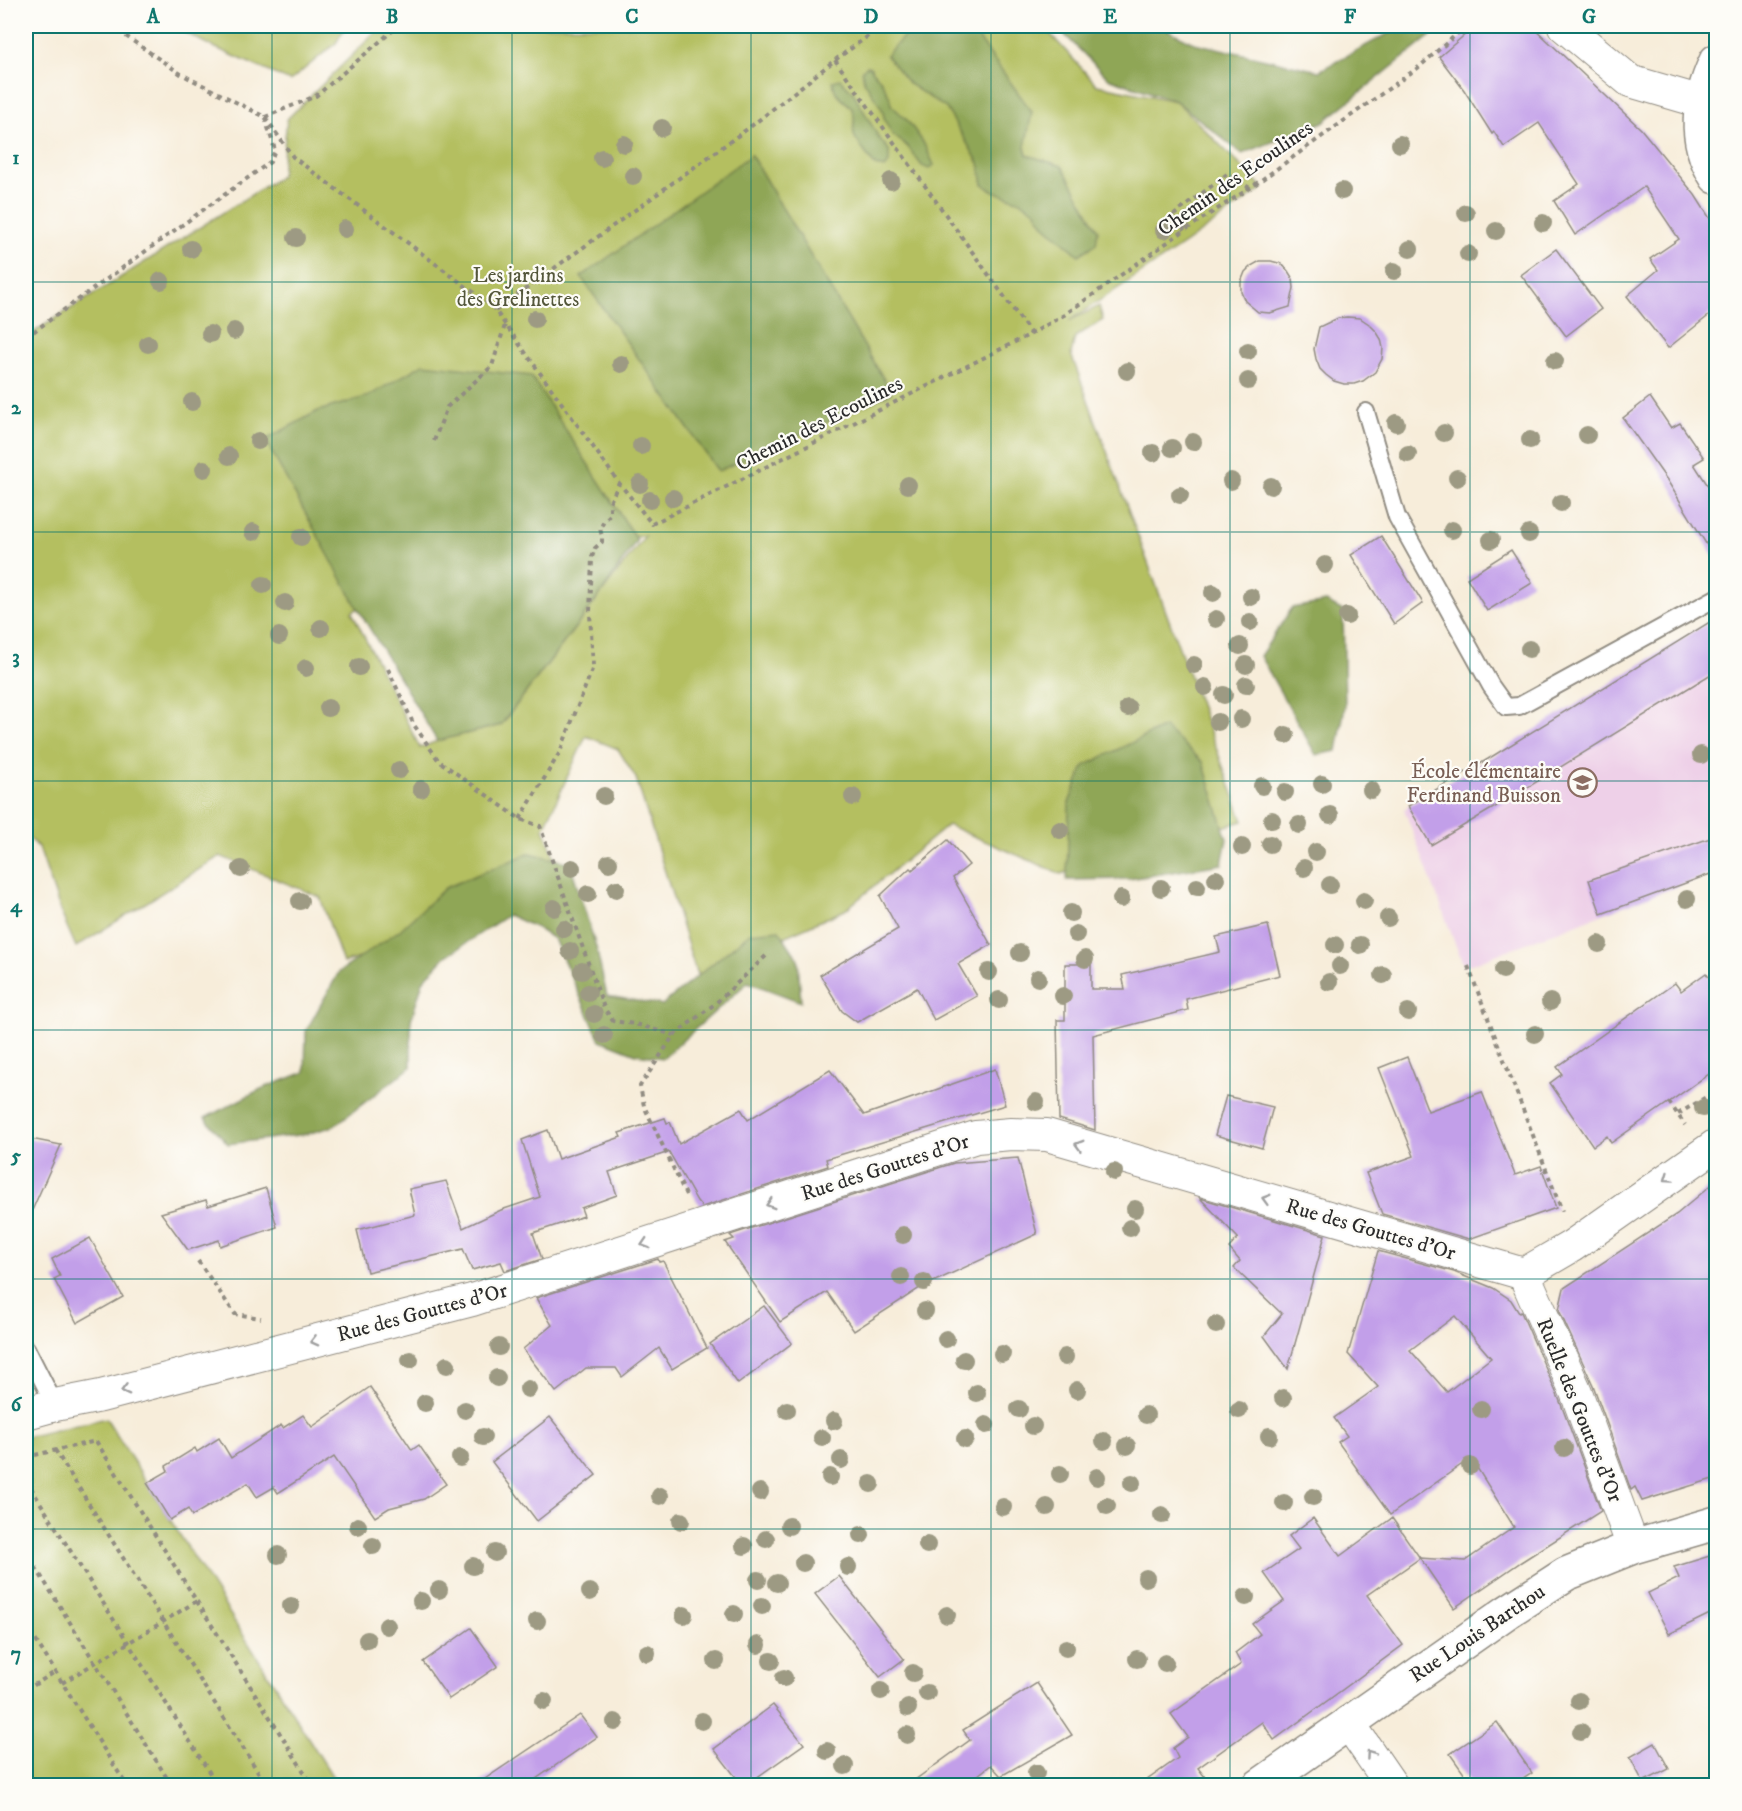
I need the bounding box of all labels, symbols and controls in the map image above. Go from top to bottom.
text: A [146,5,161,30]
text: B [386,5,398,30]
text: C [625,5,639,30]
text: D [864,5,879,30]
text: E [1103,5,1117,30]
text: F [1344,5,1357,30]
text: G [1582,5,1596,30]
street label: Chemin des Ecoulines [1153,116,1318,242]
text: 1 [12,146,20,171]
park label: Les jardins des Grelinettes [457,263,579,313]
street label: Chemin des Ecoulines [732,371,907,477]
text: 2 [11,396,22,421]
text: 3 [12,645,20,670]
place label: École élémentaire Ferdinand Buisson [1406,758,1561,809]
school or university icon: École élémentaire Ferdinand Buisson [1566,767,1598,799]
text: 4 [10,894,23,919]
street label: Rue des Gouttes d'Or [798,1128,973,1207]
one-way arrow [1074,1139,1084,1152]
text: 5 [10,1144,21,1169]
one-way arrow [1664,1171,1675,1182]
street label: Rue des Gouttes d'Or [1283,1193,1459,1267]
one-way arrow [1262,1194,1272,1206]
one-way arrow [765,1197,776,1209]
one-way arrow [640,1236,651,1249]
street label: Rue des Gouttes d'Or [334,1278,510,1348]
street label: Ruelle des Gouttes d'Or [1530,1314,1628,1506]
one-way arrow [309,1334,320,1346]
one-way arrow [120,1383,131,1395]
text: 6 [11,1393,23,1418]
street label: Rue Louis Barthou [1405,1579,1550,1689]
text: 7 [11,1642,21,1667]
one-way arrow [1366,1749,1377,1760]

